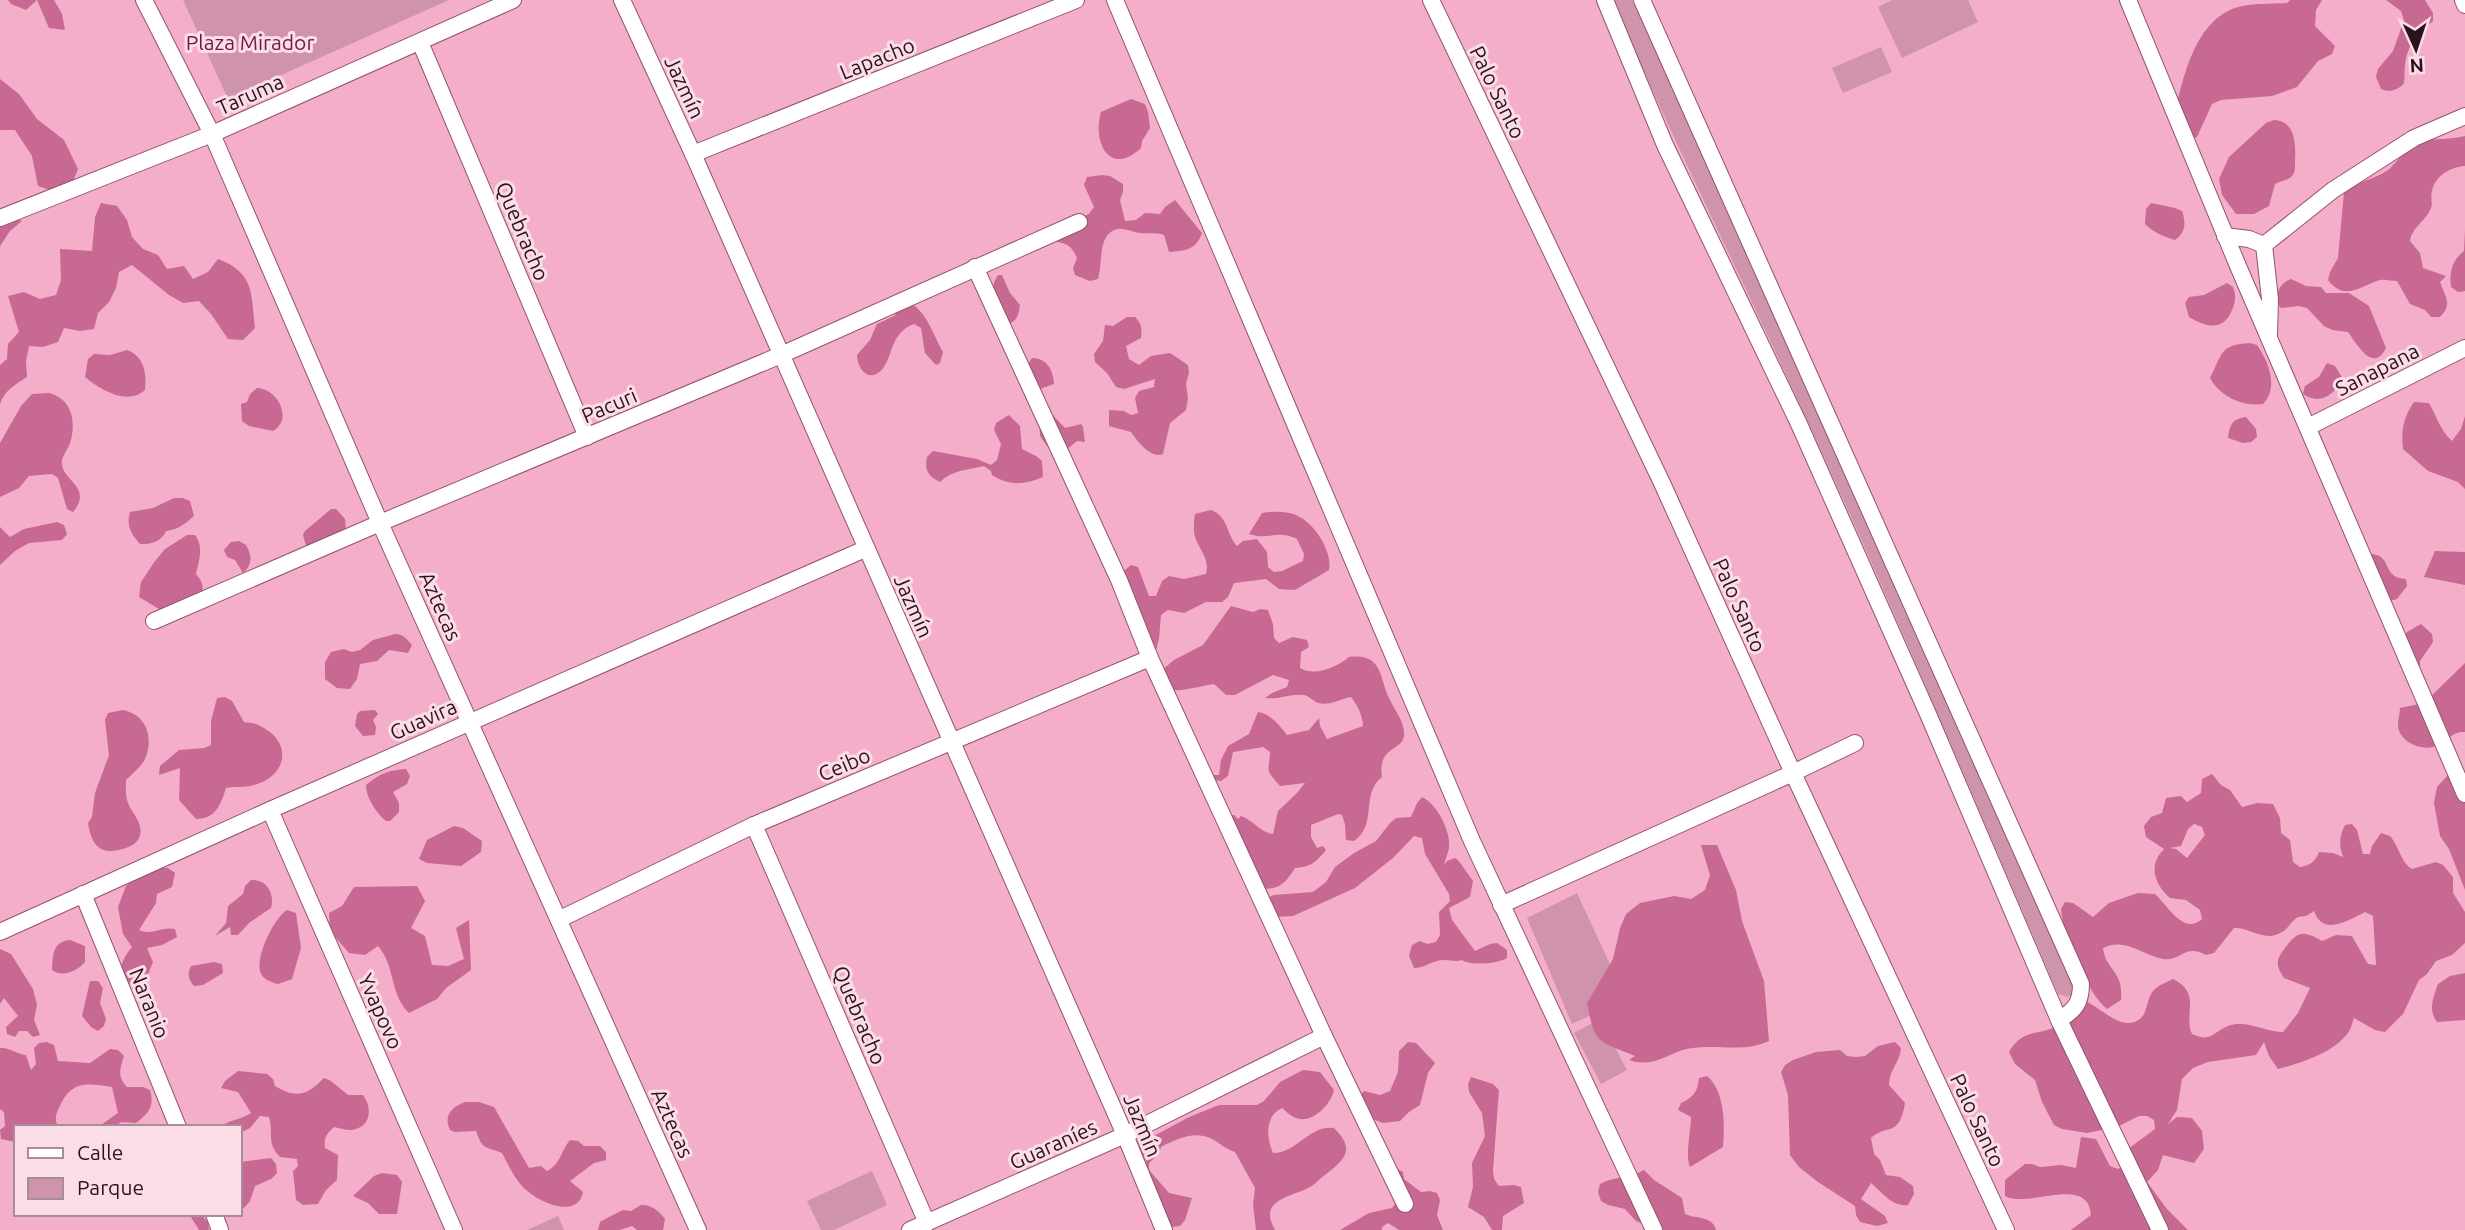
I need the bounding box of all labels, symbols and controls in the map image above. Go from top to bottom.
north arrow [2381,14,2451,84]
park label: Plaza Mirador [186,30,314,54]
street label: Lapacho [836,32,918,84]
street label: Palo Santo [1465,42,1531,142]
street label: Jazmín [660,52,710,122]
text: N [2409,55,2425,77]
street label: Taruma [213,69,287,119]
street label: Quebracho [491,178,555,284]
street label: Sanapana [2331,338,2423,400]
street label: Pacuri [578,383,640,427]
street label: Palo Santo [1709,554,1771,656]
street label: Aztecas [415,568,467,644]
street label: Jazmín [890,571,938,641]
street label: Guavira [386,694,460,744]
street label: Ceibo [814,742,874,786]
street label: Quebracho [828,962,892,1068]
street label: Naranio [125,964,175,1042]
street label: Yvapovo [354,969,408,1053]
street label: Palo Santo [1946,1070,2010,1170]
street label: Aztecas [647,1085,699,1161]
street label: Jazmín [1119,1090,1167,1160]
street label: Guaraníes [1006,1114,1100,1174]
legend [14,1125,242,1216]
text: Calle [77,1140,123,1164]
text: Parque [77,1175,144,1199]

